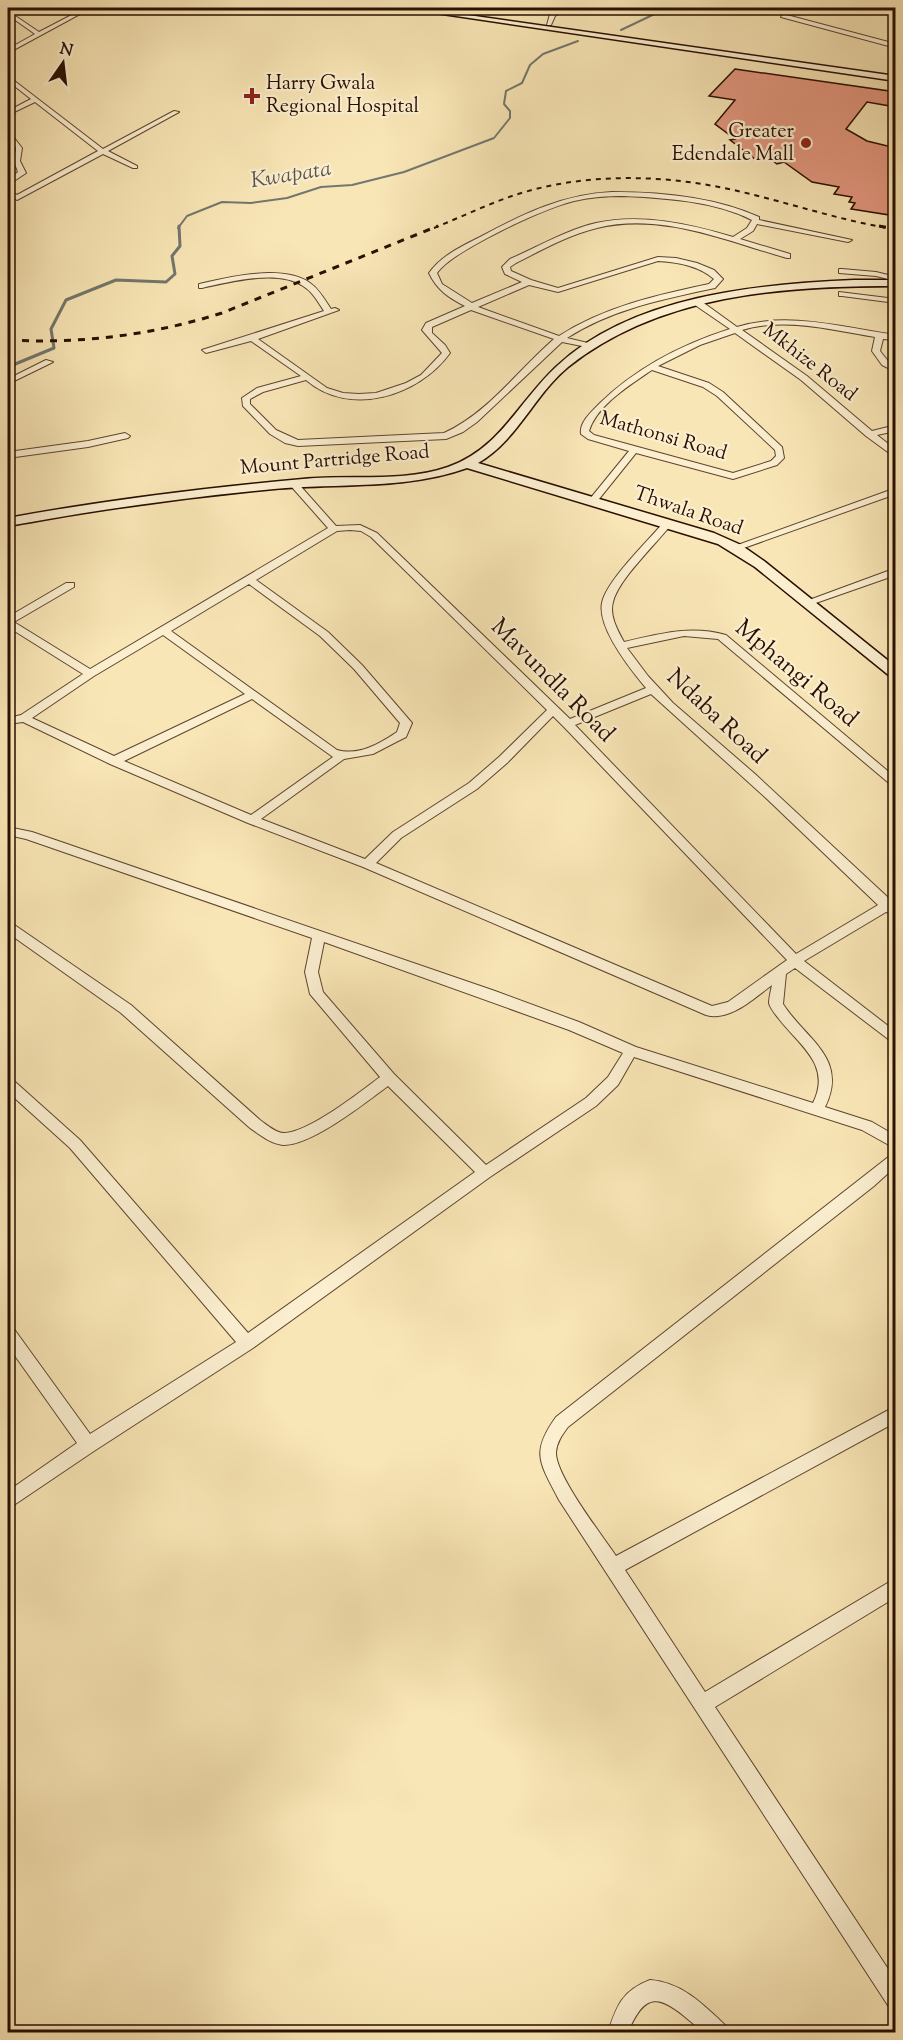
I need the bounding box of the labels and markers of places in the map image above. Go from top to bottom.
place label: Harry Gwala Regional Hospital [266,70,420,122]
marker: Harry Gwala Regional Hospital [243,87,261,105]
place label: Greater Edendale Mall [672,118,794,170]
marker: Greater Edendale Mall [799,136,813,150]

